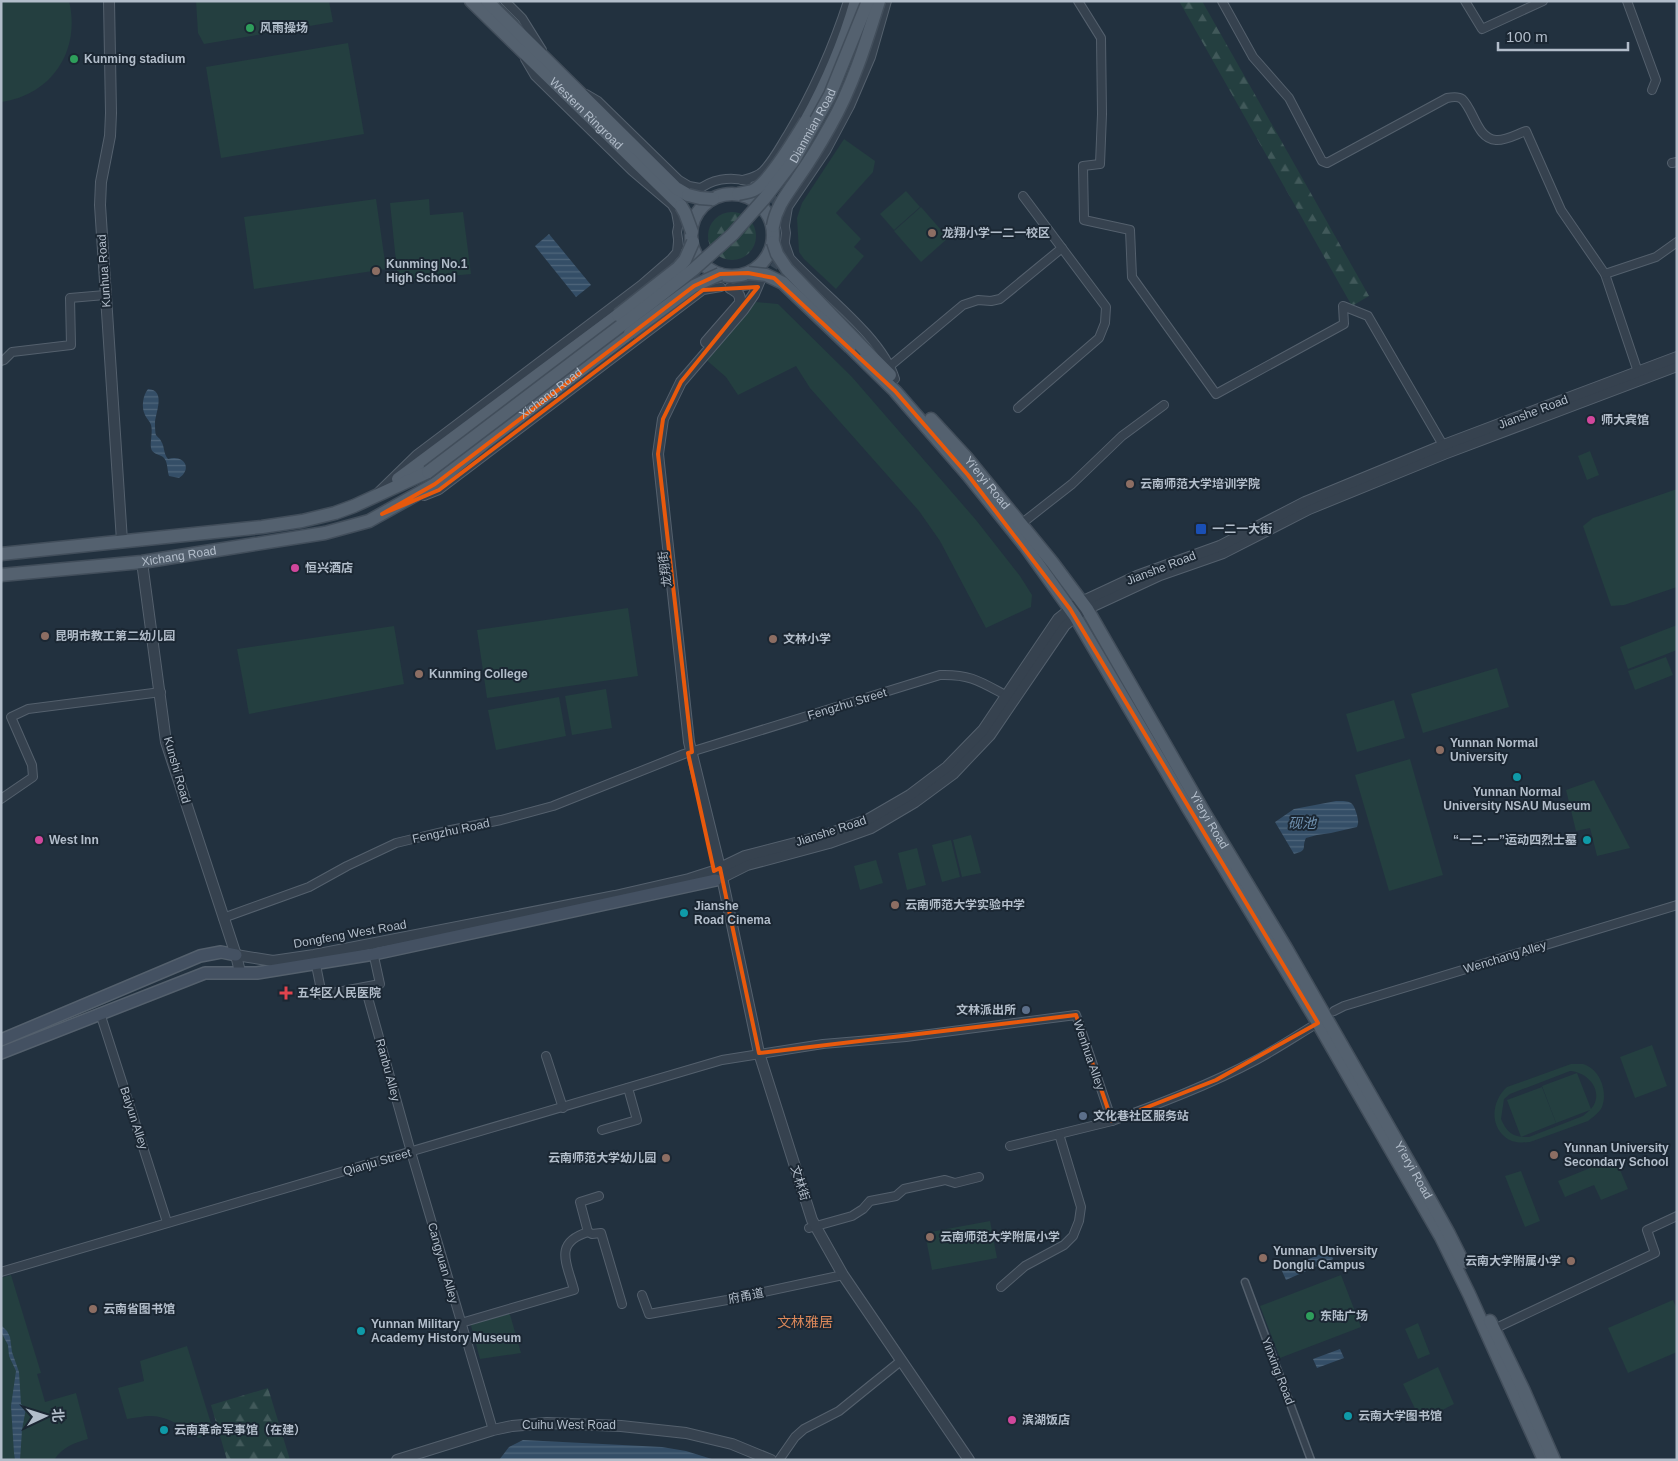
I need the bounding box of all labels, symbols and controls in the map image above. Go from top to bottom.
scale bar [1498,20,1628,52]
place label: 风雨操场 [260,21,308,35]
marker: 风雨操场 [244,22,256,34]
text: 100 m [1506,28,1548,45]
place label: Kunming stadium [84,52,185,66]
marker: Kunming stadium [68,53,80,65]
street label: Western Ringroad [547,75,626,152]
street label: Dianmian Road [787,87,839,165]
place label: 龙翔小学一二一校区 [942,226,1050,240]
marker: 龙翔小学一二一校区 [926,227,938,239]
street label: Kunhua Road [94,234,114,308]
place label: Kunming No.1 High School [386,257,468,285]
marker: Kunming No.1 High School [370,265,382,277]
street label: Xichang Road [516,365,585,422]
street label: Jianshe Road [1496,392,1570,432]
place label: 师大宾馆 [1601,413,1649,427]
marker: 师大宾馆 [1585,414,1597,426]
street label: Yi'eryi Road [961,454,1013,512]
place label: 云南师范大学培训学院 [1140,477,1260,491]
marker: 云南师范大学培训学院 [1124,478,1136,490]
marker: 一二一大街 [1194,522,1208,536]
place label: 一二一大街 [1212,522,1272,536]
street label: Xichang Road [141,543,217,569]
street label: Jianshe Road [1124,548,1198,588]
street label: 龙翔街 [656,550,674,588]
place label: 恒兴酒店 [305,561,353,575]
marker: 恒兴酒店 [289,562,301,574]
place label: 昆明市教工第二幼儿园 [55,629,175,643]
marker: 昆明市教工第二幼儿园 [39,630,51,642]
place label: 文林小学 [783,632,831,646]
marker: 文林小学 [767,633,779,645]
place label: Kunming College [429,667,528,681]
marker: Kunming College [413,668,425,680]
street label: Fengzhu Street [806,685,889,723]
street label: Kunshi Road [161,735,193,805]
place label: Yunnan Normal University [1450,736,1538,764]
marker: Yunnan Normal University [1434,744,1446,756]
marker: Yunnan Normal University NSAU Museum [1511,771,1523,783]
place label: Yunnan Normal University NSAU Museum [1443,785,1591,813]
street label: Yi'eryi Road [1187,789,1231,851]
street label: Jianshe Road [794,813,868,849]
water label: 砚池 [1288,815,1318,831]
street label: Fengzhu Road [411,816,491,846]
place label: West Inn [49,833,99,847]
place label: “一二·一”运动四烈士墓 [1453,833,1577,847]
marker: West Inn [33,834,45,846]
marker: “一二·一”运动四烈士墓 [1581,834,1593,846]
place label: 云南师范大学实验中学 [905,898,1025,912]
place label: Jianshe Road Cinema [694,899,771,927]
marker: 云南师范大学实验中学 [889,899,901,911]
marker: Jianshe Road Cinema [678,907,690,919]
street label: Dongfeng West Road [292,917,408,951]
street label: Wenchang Alley [1462,938,1548,976]
marker: 五华区人民医院 [279,986,293,1000]
place label: 五华区人民医院 [297,986,381,1000]
place label: 文林派出所 [956,1003,1016,1017]
marker: 文林派出所 [1020,1004,1032,1016]
street label: Wenhua Alley [1070,1018,1108,1092]
street label: Ranbu Alley [373,1037,403,1103]
street label: Baiyun Alley [117,1085,151,1151]
place label: 文化巷社区服务站 [1093,1109,1189,1123]
marker: 文化巷社区服务站 [1077,1110,1089,1122]
street label: Yi'eryi Road [1391,1139,1435,1201]
place label: Yunnan University Secondary School [1564,1141,1669,1169]
street label: Qianju Street [341,1145,413,1178]
marker: Yunnan University Secondary School [1548,1149,1560,1161]
place label: 云南师范大学幼儿园 [548,1151,656,1165]
marker: 云南师范大学幼儿园 [660,1152,672,1164]
street label: 文林街 [788,1164,812,1202]
street label: Cangyuan Alley [425,1221,461,1305]
place label: 云南师范大学附属小学 [940,1230,1060,1244]
marker: 云南师范大学附属小学 [924,1231,936,1243]
place label: Yunnan University Donglu Campus [1273,1244,1378,1272]
marker: Yunnan University Donglu Campus [1257,1252,1269,1264]
place label: 云南大学附属小学 [1465,1254,1561,1268]
marker: 云南大学附属小学 [1565,1255,1577,1267]
street label: 府甬道 [727,1286,765,1306]
place label: 云南省图书馆 [103,1302,175,1316]
marker: 云南省图书馆 [87,1303,99,1315]
place label: 东陆广场 [1320,1309,1368,1323]
marker: 东陆广场 [1304,1310,1316,1322]
district label: 文林雅居 [777,1314,833,1330]
place label: Yunnan Military Academy History Museum [371,1317,521,1345]
marker: Yunnan Military Academy History Museum [355,1325,367,1337]
street label: Yinxing Road [1259,1335,1297,1407]
north arrow [20,1391,70,1441]
text: 北 [49,1408,66,1423]
place label: 云南大学图书馆 [1358,1409,1442,1423]
marker: 云南大学图书馆 [1342,1410,1354,1422]
place label: 滨湖饭店 [1022,1413,1070,1427]
marker: 滨湖饭店 [1006,1414,1018,1426]
street label: Cuihu West Road [522,1418,616,1432]
place label: 云南革命军事馆（在建） [174,1423,306,1437]
marker: 云南革命军事馆（在建） [158,1424,170,1436]

